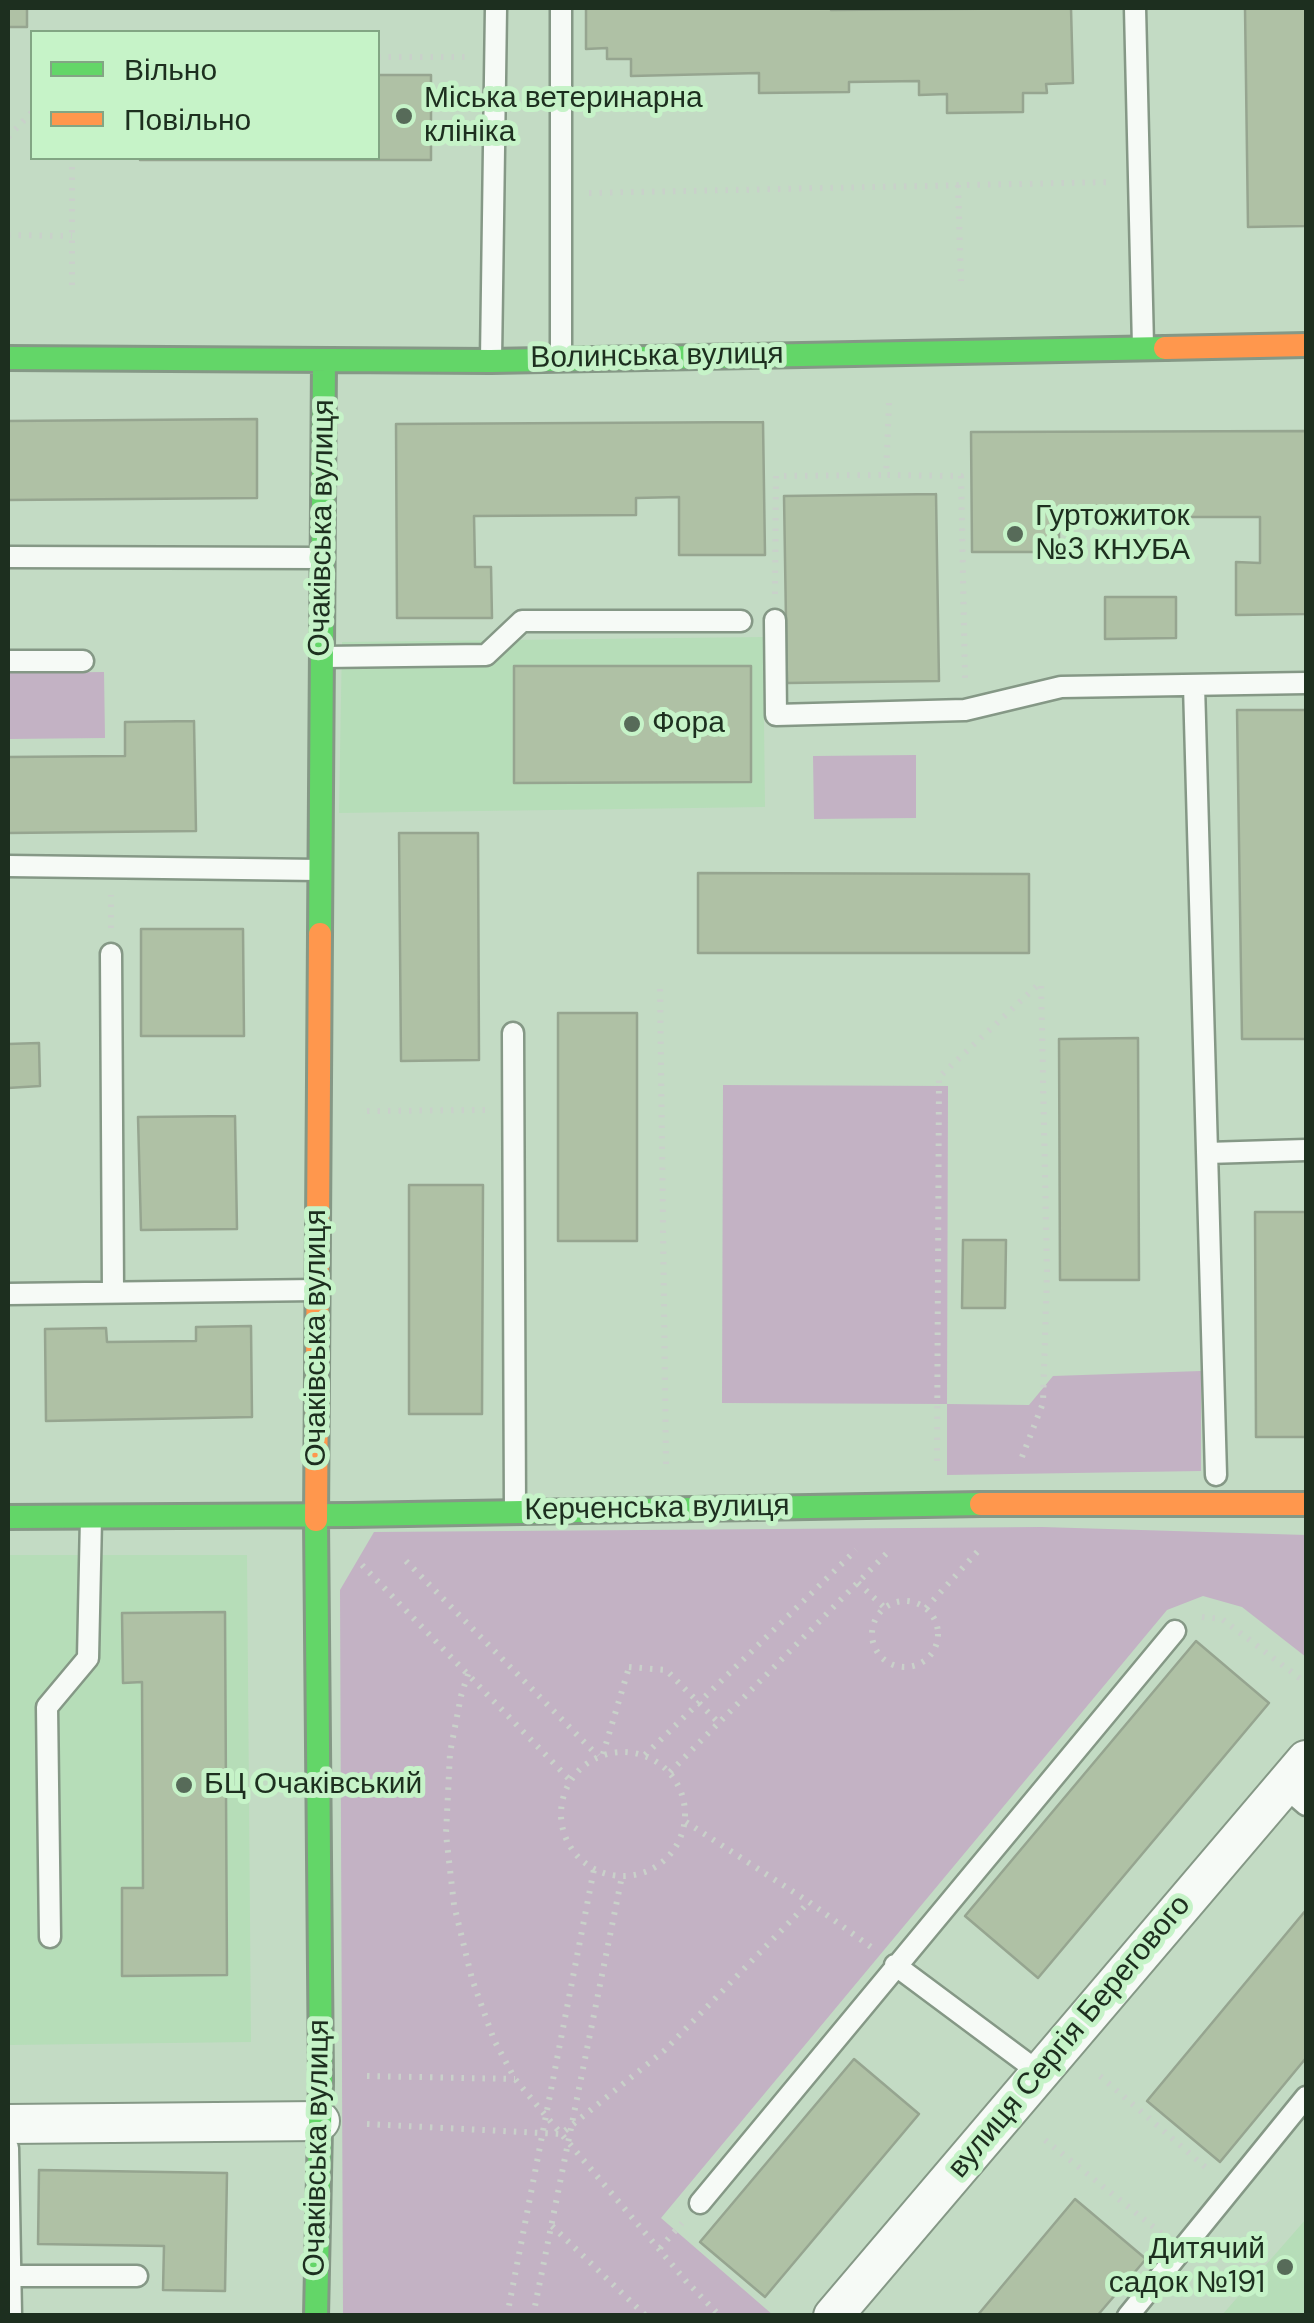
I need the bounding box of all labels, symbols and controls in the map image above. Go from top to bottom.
legend [30,30,380,160]
text: Вільно [124,50,217,89]
place label: Міська ветеринарна клініка [424,81,703,152]
text: Повільно [124,100,251,139]
marker: Міська ветеринарна клініка [393,105,415,127]
street label: Волинська вулиця [530,337,784,377]
street label: Очаківська вулиця [303,399,343,657]
place label: Гуртожиток №3 КНУБА [1035,499,1190,570]
marker: Гуртожиток №3 КНУБА [1004,523,1026,545]
place label: Фора [652,706,725,742]
marker: Фора [621,713,643,735]
street label: Очаківська вулиця [299,1209,335,1467]
street label: Керченська вулиця [524,1489,790,1529]
place label: БЦ Очаківський [204,1767,422,1803]
marker: БЦ Очаківський [173,1774,195,1796]
street label: вулиця Сергія Берегового [941,1888,1199,2186]
street label: Очаківська вулиця [298,2019,338,2277]
place label: Дитячий садок №191 [1109,2232,1265,2302]
marker: Дитячий садок №191 [1274,2256,1296,2278]

